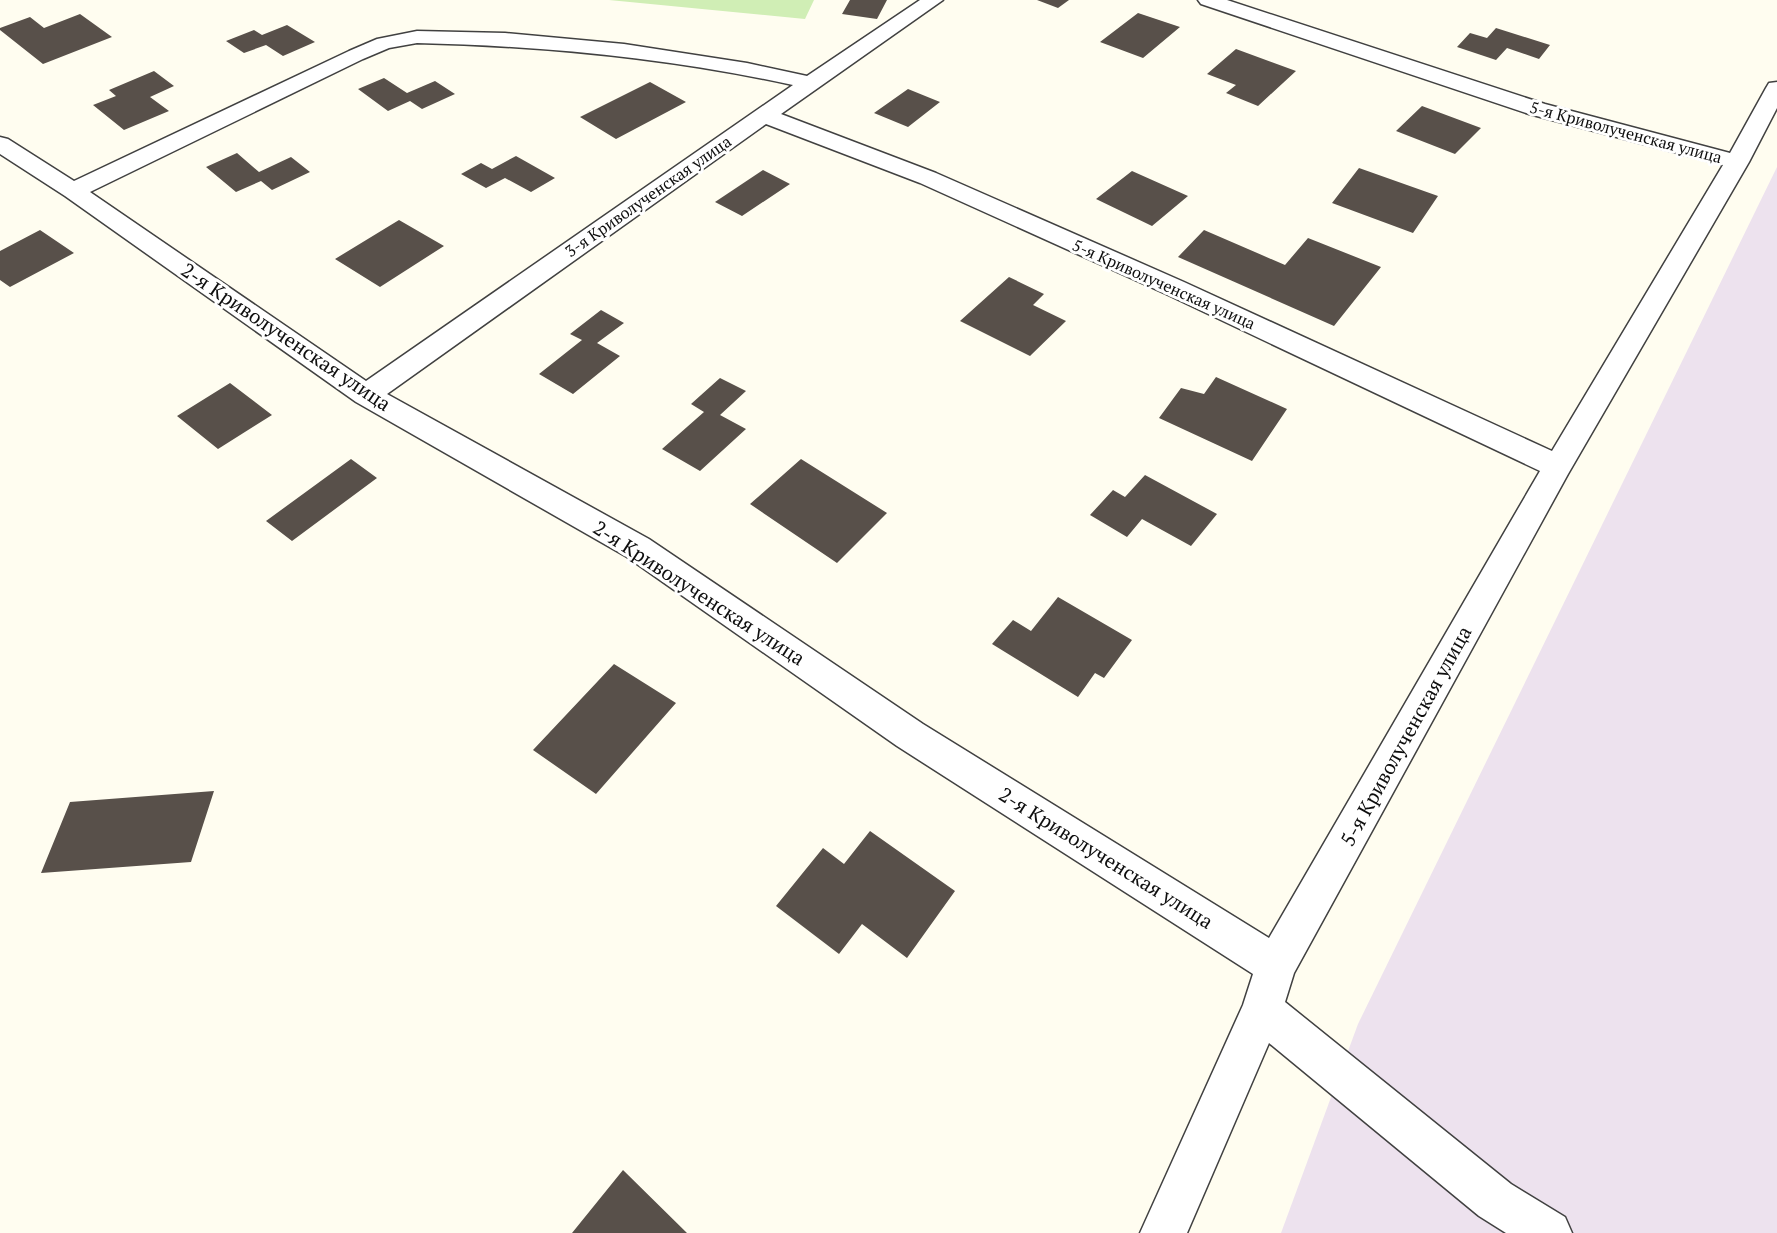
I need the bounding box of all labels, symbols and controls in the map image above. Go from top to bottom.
street label: 5-я Криволученская улица [1528,96,1724,168]
street label: 3-я Криволученская улица [561,130,735,262]
street label: 5-я Криволученская улица [1069,234,1259,334]
street label: 2-я Криволученская улица [176,256,396,417]
street label: 2-я Криволученская улица [588,514,810,671]
street label: 5-я Криволученская улица [1334,621,1477,851]
street label: 2-я Криволученская улица [994,781,1218,935]

